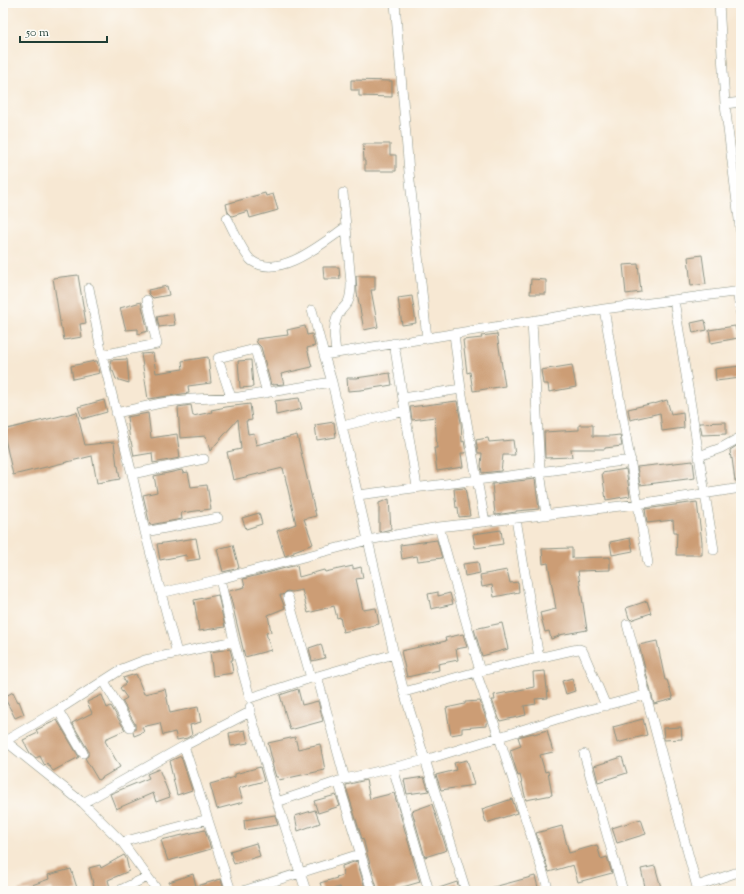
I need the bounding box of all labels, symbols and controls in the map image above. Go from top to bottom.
scale bar [20,18,107,44]
text: 50 m [25,24,49,42]

